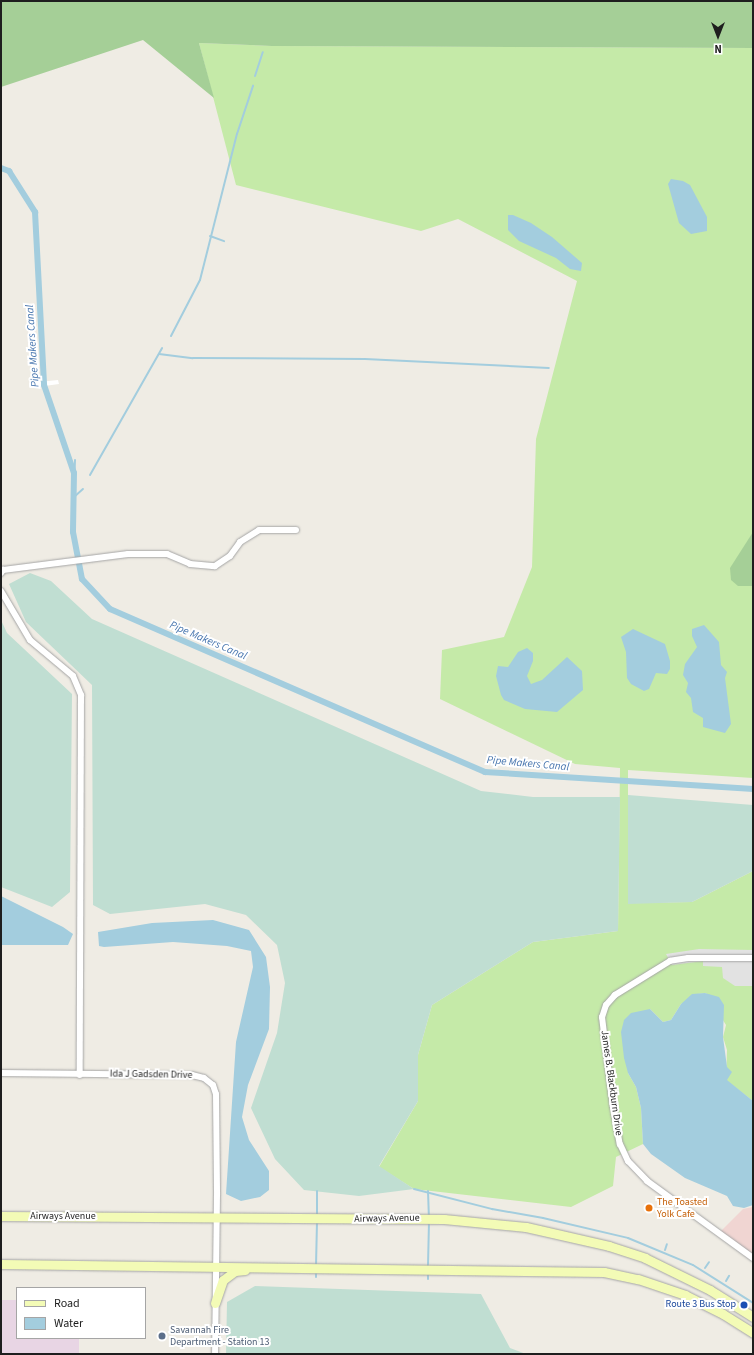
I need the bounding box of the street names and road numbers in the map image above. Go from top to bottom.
street label: James B. Blackburn Drive [598,1030,624,1136]
street label: Ida J Gadsden Drive [110,1068,192,1082]
street label: Airways Avenue [30,1211,96,1223]
street label: Airways Avenue [354,1212,420,1226]

